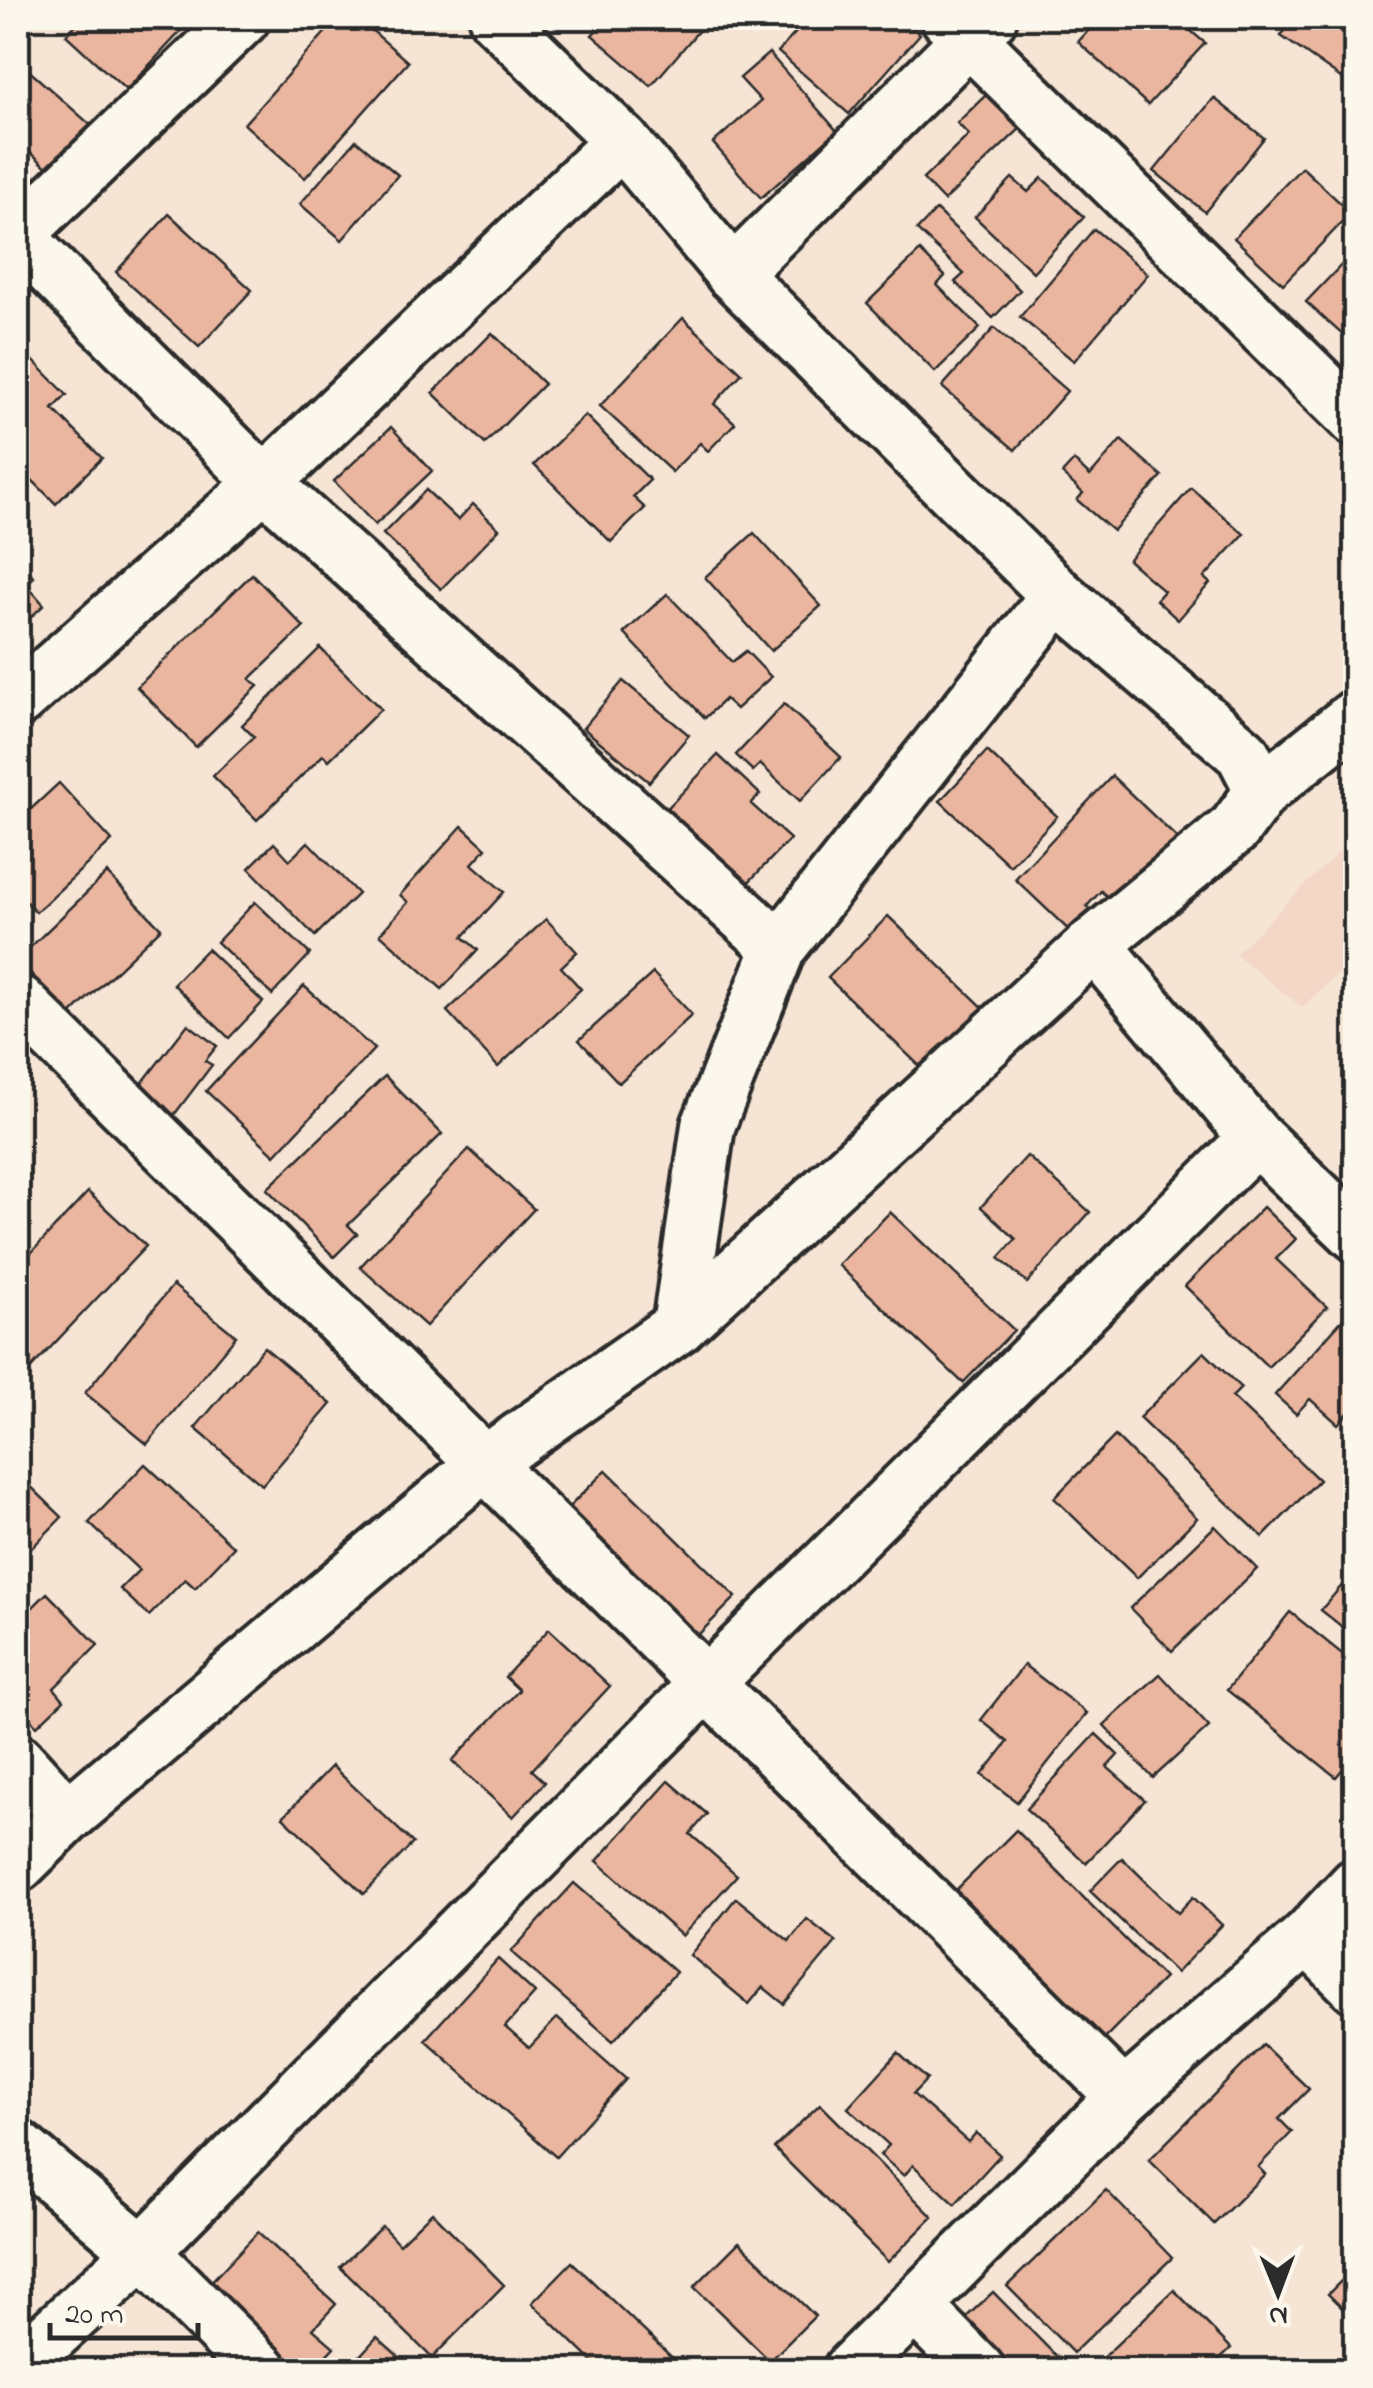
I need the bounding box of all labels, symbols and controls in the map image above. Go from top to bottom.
north arrow [1228,2243,1328,2343]
scale bar [50,2278,198,2340]
text: 20 m [65,2294,124,2338]
text: N [1269,2294,1288,2335]

